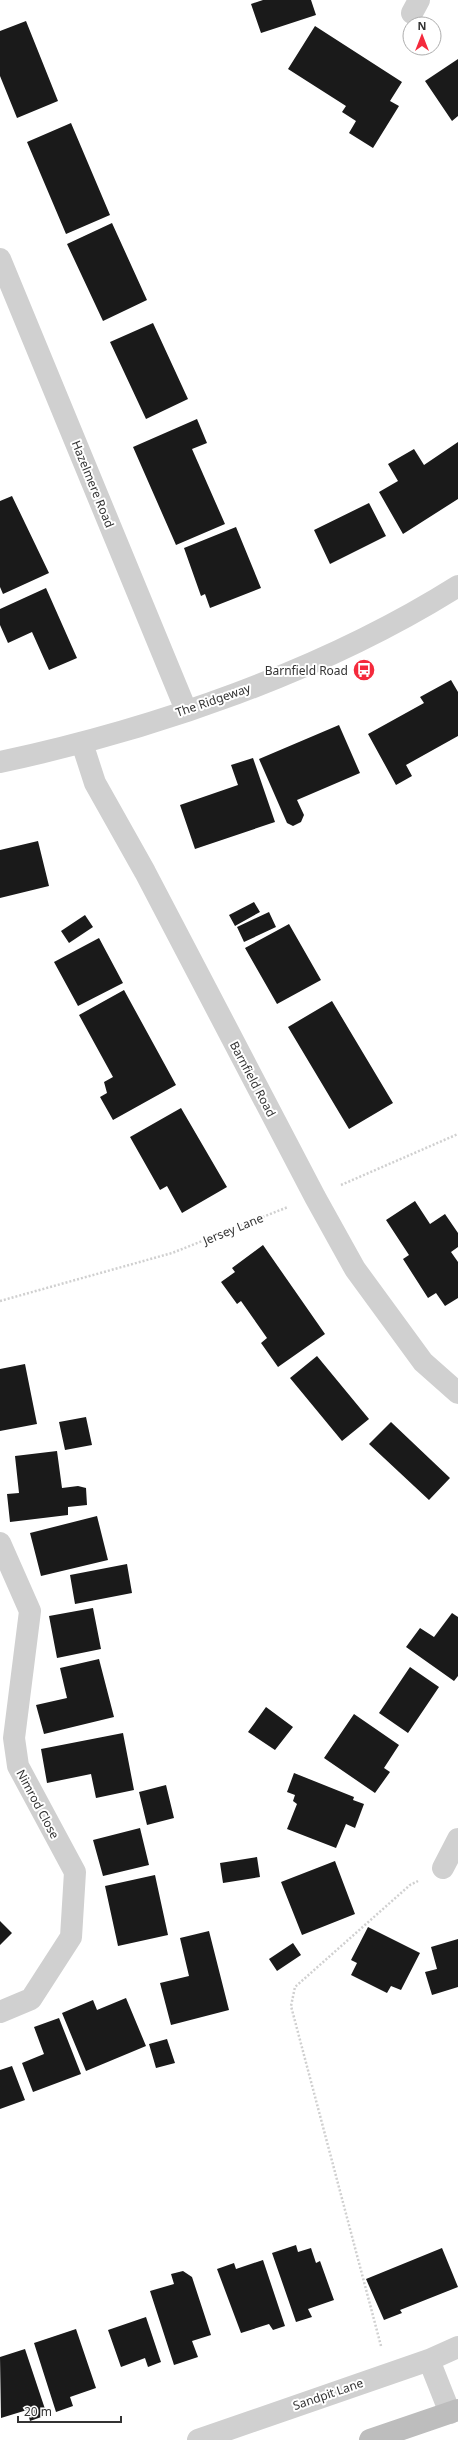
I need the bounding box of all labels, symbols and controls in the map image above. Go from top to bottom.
north arrow [402,16,442,56]
text: N [418,18,426,33]
street label: Hazelmere Road [68,438,118,530]
bus stop icon: Barnfield Road [351,657,377,683]
place label: Barnfield Road [265,662,348,679]
street label: The Ridgeway [173,679,254,721]
street label: Barnfield Road [226,1038,280,1120]
street label: Jersey Lane [199,1209,266,1249]
street label: Nimrod Close [13,1766,64,1842]
street label: Sandpit Lane [291,2374,366,2414]
scale bar [18,2398,121,2424]
text: 20 m [24,2403,52,2420]

